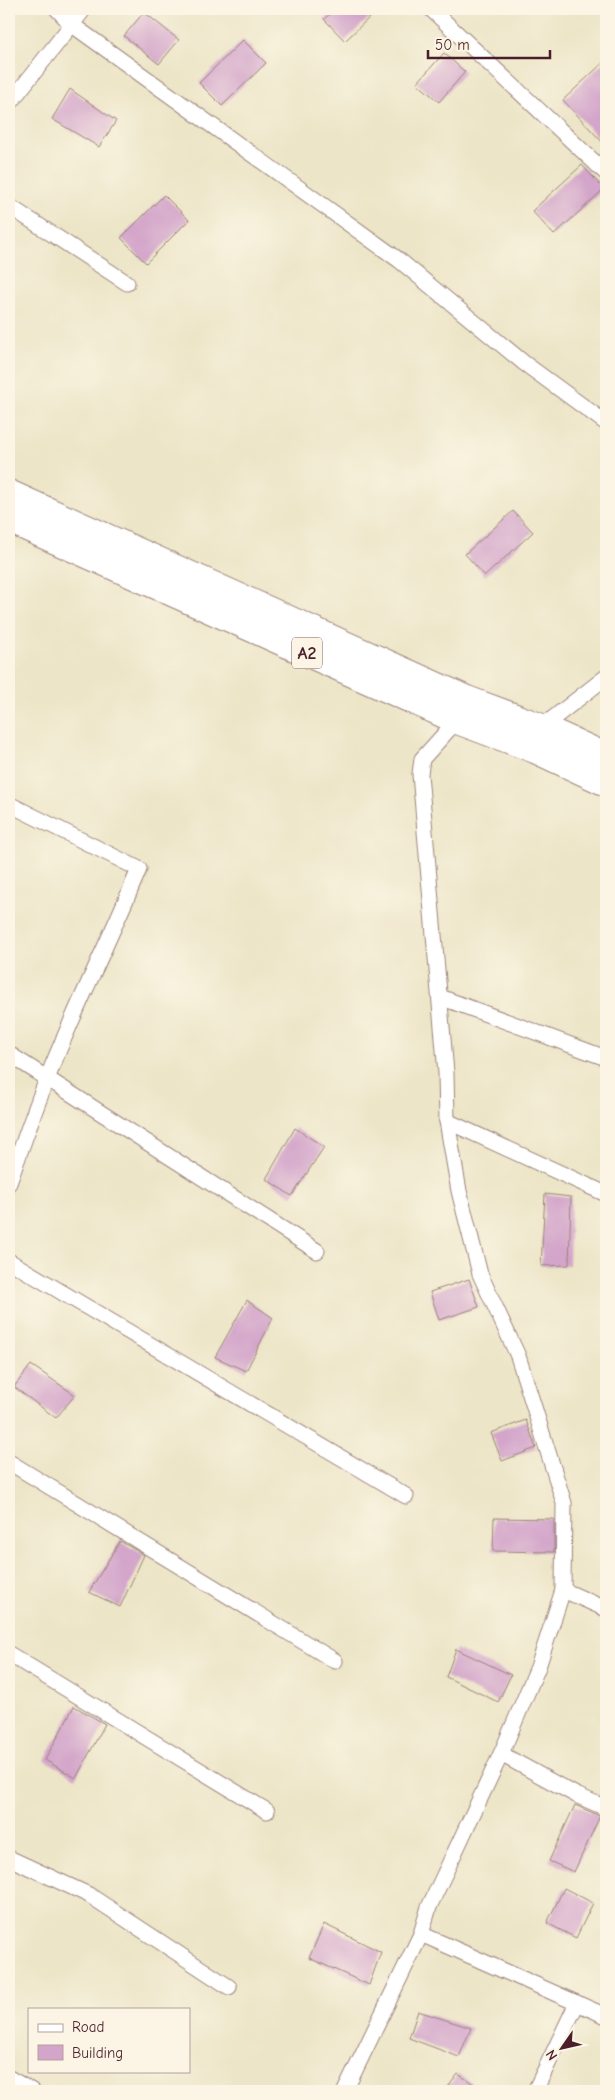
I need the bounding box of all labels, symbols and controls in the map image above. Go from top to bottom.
scale bar [428,28,550,60]
text: 50 m [435,36,470,54]
road number: A2 [292,638,322,668]
legend [28,2008,190,2072]
text: Road [72,2018,104,2036]
north arrow [538,2022,588,2072]
text: Building [72,2044,123,2062]
text: N [542,2046,561,2064]

